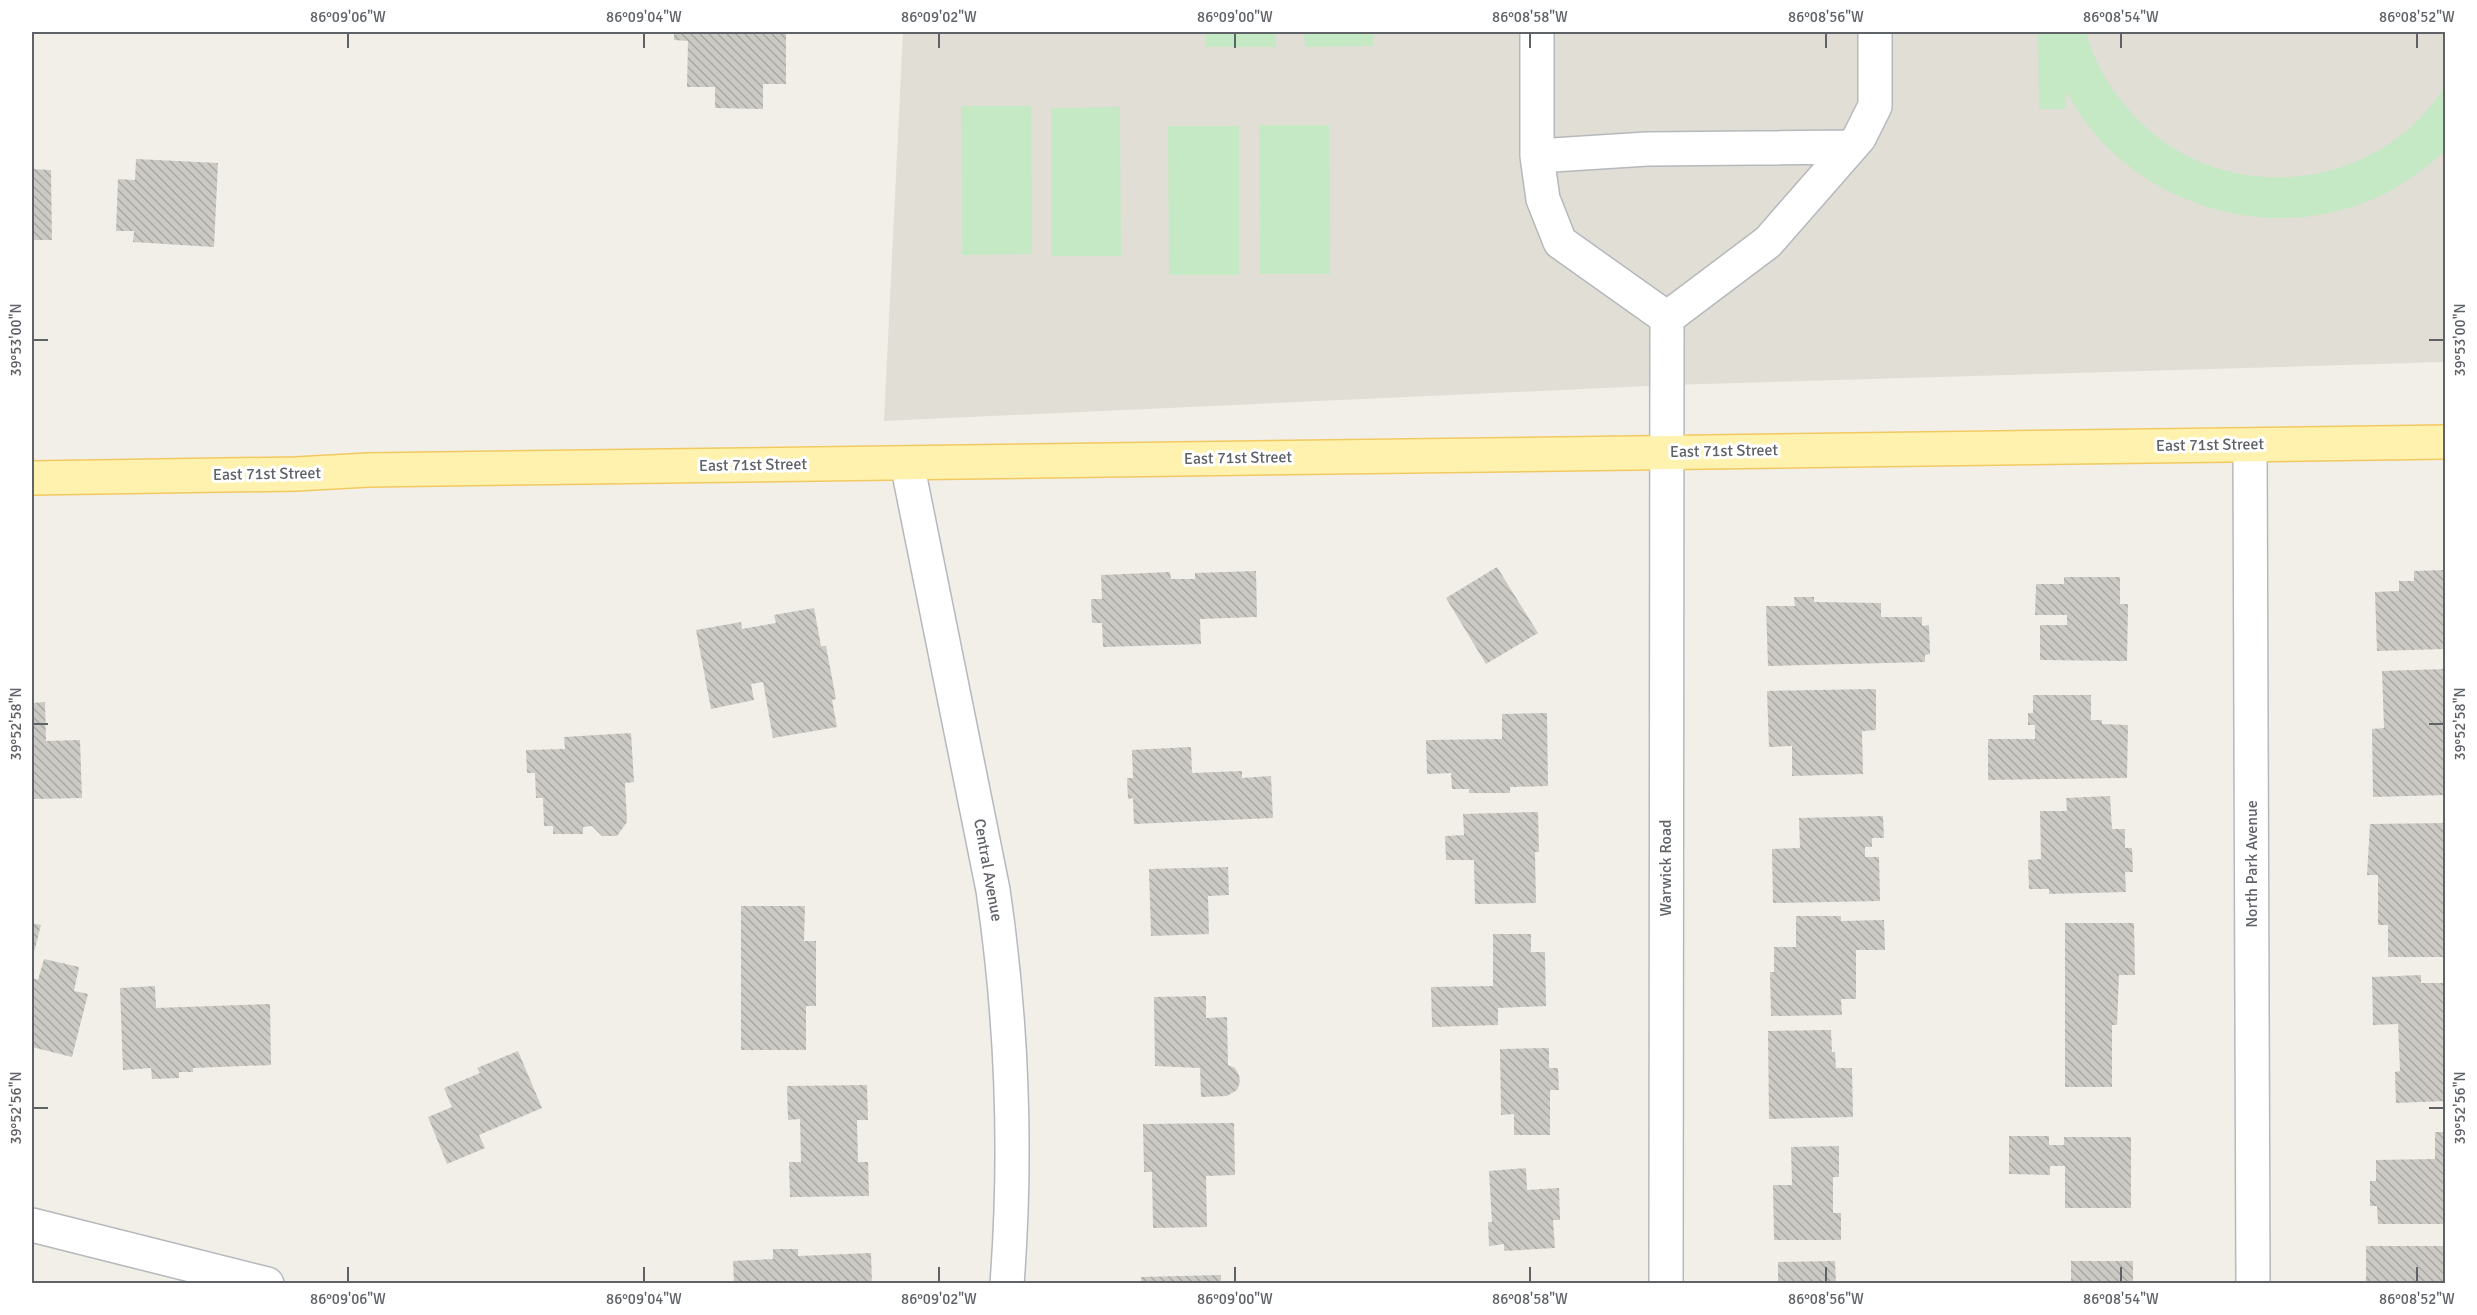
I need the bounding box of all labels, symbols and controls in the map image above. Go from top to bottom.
text: 86°09'06"W [310,8,386,26]
text: 86°09'04"W [606,8,682,26]
text: 86°09'02"W [901,8,977,26]
text: 86°09'00"W [1197,8,1273,26]
text: 86°08'58"W [1492,8,1568,26]
text: 86°08'56"W [1788,8,1864,26]
text: 86°08'54"W [2083,8,2159,26]
text: 86°08'52"W [2379,8,2455,26]
text: 39°53'00"N [7,303,25,377]
text: 39°53'00"N [2451,303,2469,377]
street label: East 71st Street [2156,434,2265,456]
street label: East 71st Street [1670,440,1779,462]
street label: East 71st Street [1184,447,1293,469]
street label: East 71st Street [699,454,808,476]
street label: East 71st Street [213,463,322,485]
text: 39°52'58"N [7,687,25,761]
text: 39°52'58"N [2451,687,2469,761]
street label: North Park Avenue [2242,800,2262,928]
street label: Central Avenue [969,817,1007,923]
street label: Warwick Road [1656,820,1676,916]
text: 39°52'56"N [7,1071,25,1145]
text: 39°52'56"N [2451,1071,2469,1145]
text: 86°09'06"W [310,1290,386,1308]
text: 86°09'04"W [606,1290,682,1308]
text: 86°09'02"W [901,1290,977,1308]
text: 86°09'00"W [1197,1290,1273,1308]
text: 86°08'58"W [1492,1290,1568,1308]
text: 86°08'56"W [1788,1290,1864,1308]
text: 86°08'54"W [2083,1290,2159,1308]
text: 86°08'52"W [2379,1290,2455,1308]

